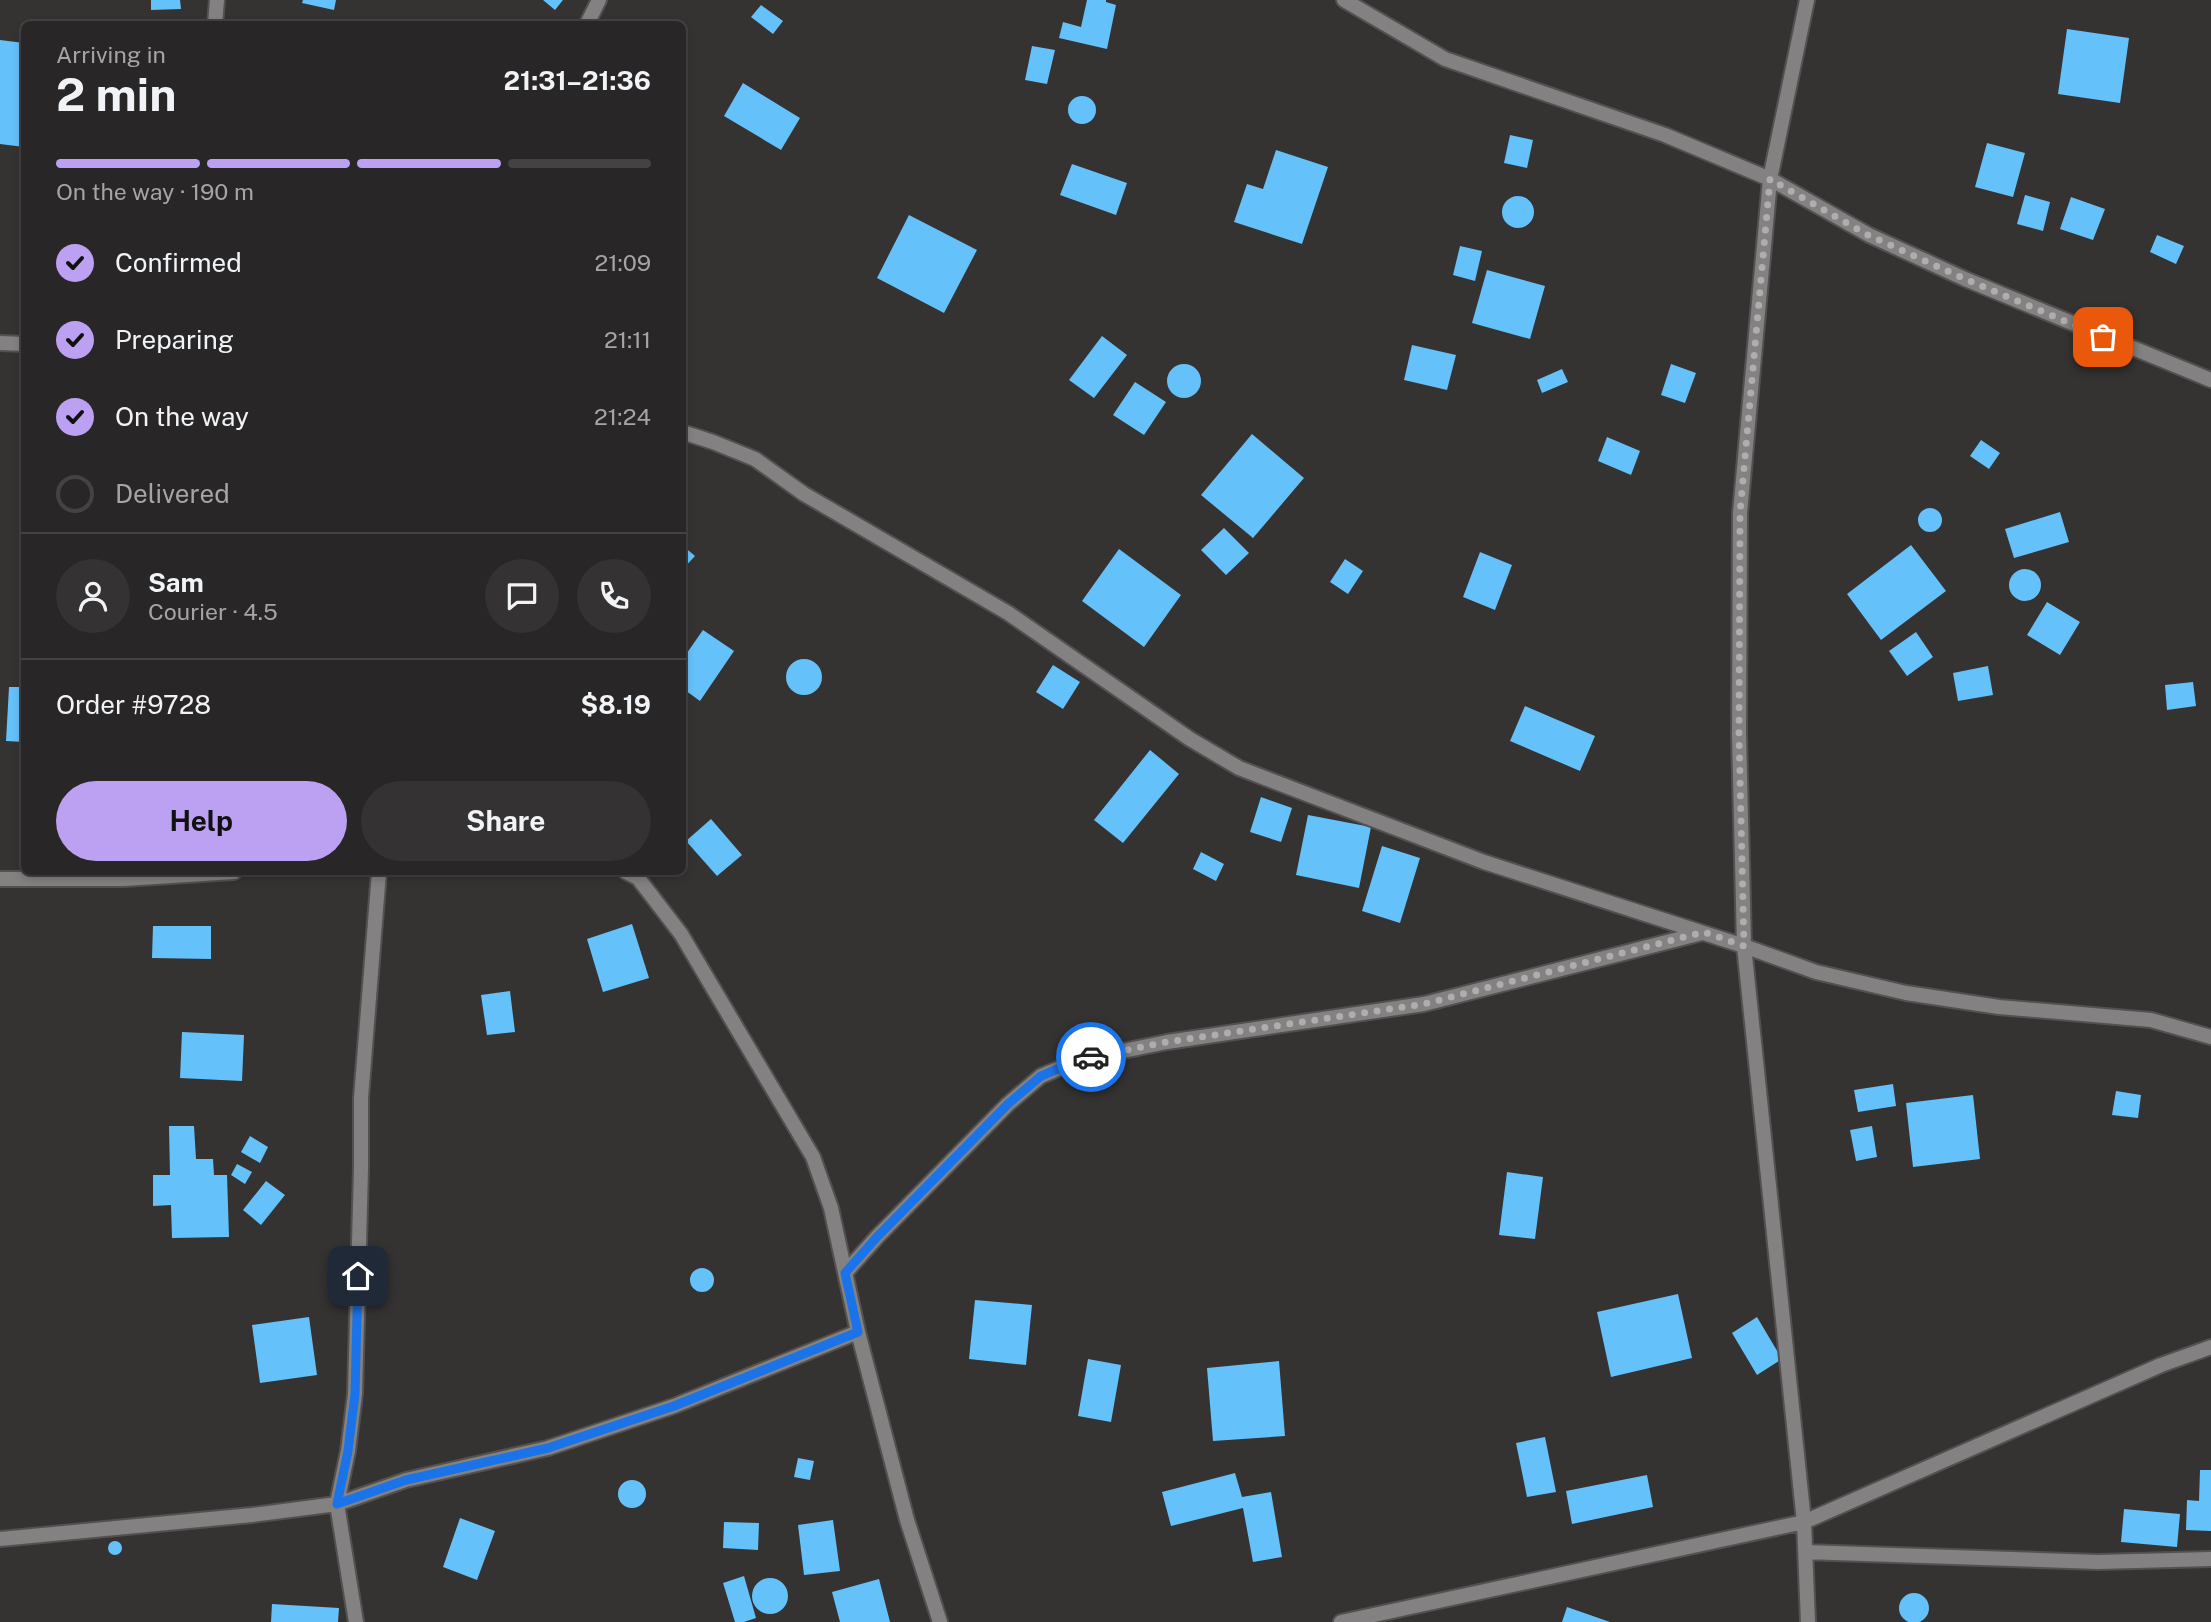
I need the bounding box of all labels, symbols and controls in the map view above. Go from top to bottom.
text: Arriving in [56,41,166,68]
text: 21:31–21:36 [504,65,651,96]
text: 2 min [56,67,176,121]
text: On the way · 190 m [56,178,254,205]
icon: check [56,244,94,282]
text: Confirmed [115,247,242,278]
text: 21:09 [594,249,651,276]
pin [2073,307,2133,367]
icon: bag [2084,318,2122,356]
icon: check [56,321,94,359]
text: Preparing [115,324,234,355]
text: 21:11 [604,326,651,353]
icon: check [56,398,94,436]
text: On the way [115,401,249,432]
text: 21:24 [594,403,651,430]
text: Delivered [115,478,230,509]
button: person [56,559,130,633]
button: chat [485,559,559,633]
button: phone [577,559,651,633]
text: Sam [148,567,204,598]
text: Courier · 4.5 [148,598,278,625]
text: Order #9728 [56,689,211,720]
text: $8.19 [581,689,651,720]
button: Help [56,781,347,861]
button: Share [361,781,651,861]
courier [1056,1022,1126,1092]
icon: car [1072,1038,1110,1076]
pin [328,1246,388,1306]
icon: home [339,1257,377,1295]

